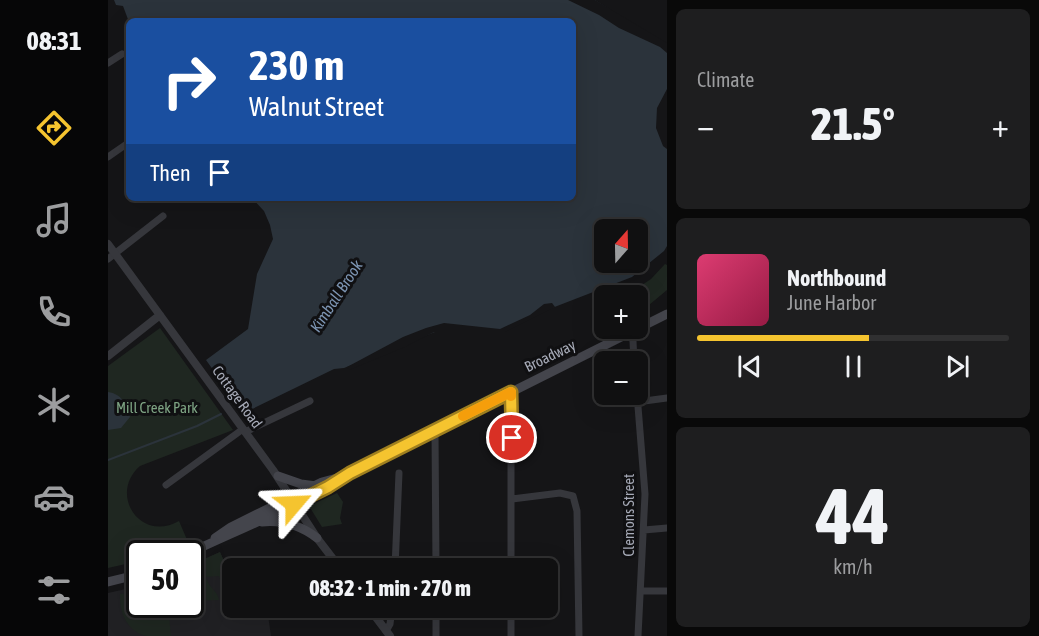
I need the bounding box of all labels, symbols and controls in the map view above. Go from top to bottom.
text: 08:31 [26,25,82,56]
text: 230 m [249,41,344,89]
icon: right [150,42,228,120]
text: Climate [697,68,754,91]
text: Walnut Street [249,91,384,122]
text: 21.5° [811,98,895,150]
text: − [697,106,714,144]
text: + [992,106,1009,144]
icon: directions [33,107,75,149]
icon: arrive [203,156,236,189]
text: Then [150,160,191,186]
icon: music [33,199,75,241]
north arrow [594,219,648,273]
map controls [594,219,648,405]
water label: Kimball Brook [306,256,366,335]
text: Northbound [787,265,886,291]
button: + [594,285,648,339]
icon: phone [33,291,75,333]
text: June Harbor [787,291,876,314]
street label: Broadway [521,336,578,375]
icon: previous [733,350,766,383]
icon: pause [837,350,870,383]
icon: next [941,350,974,383]
button: − [594,351,648,405]
street label: Cottage Road [209,362,266,431]
icon: climate [33,384,75,426]
park label: Mill Creek Park [116,399,198,416]
pin [486,412,537,463]
icon: arrive [495,421,528,454]
text: 44 [816,471,890,561]
position arrow [262,472,326,536]
street label: Clemons Street [620,474,637,556]
icon: car [33,476,75,518]
speed limit sign: 50 [126,540,204,618]
text: km/h [833,555,873,578]
icon: filters [33,569,75,611]
text: 08:32 · 1 min · 270 m [309,575,471,601]

